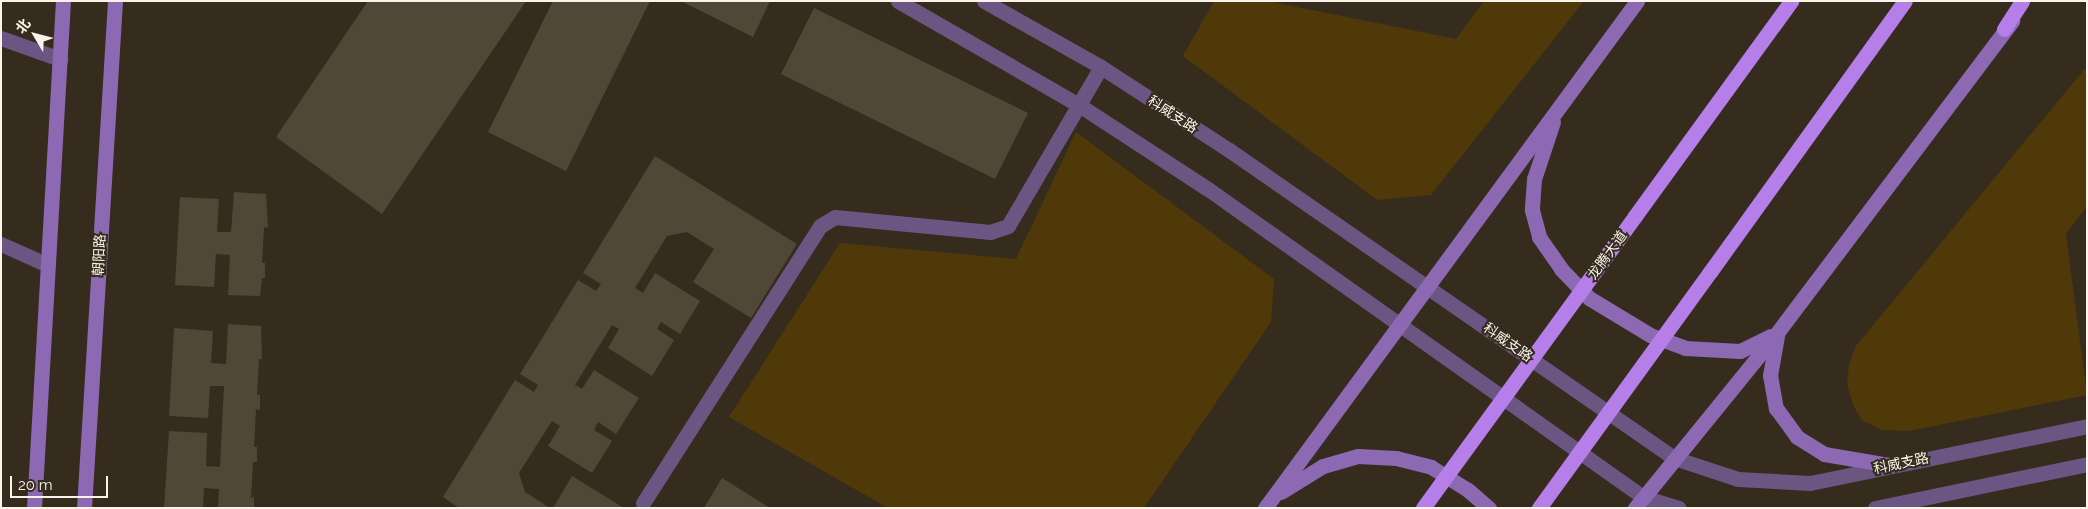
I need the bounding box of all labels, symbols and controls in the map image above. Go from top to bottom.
north arrow [10,10,60,60]
text: 北 [12,16,34,36]
street label: 科威支路 [1145,92,1201,136]
street label: 龙腾大道 [1584,227,1630,283]
street label: 朝阳路 [90,234,108,276]
street label: 科威支路 [1480,319,1536,365]
street label: 科威支路 [1872,449,1930,477]
scale bar [12,466,110,498]
text: 20 m [18,476,53,494]

